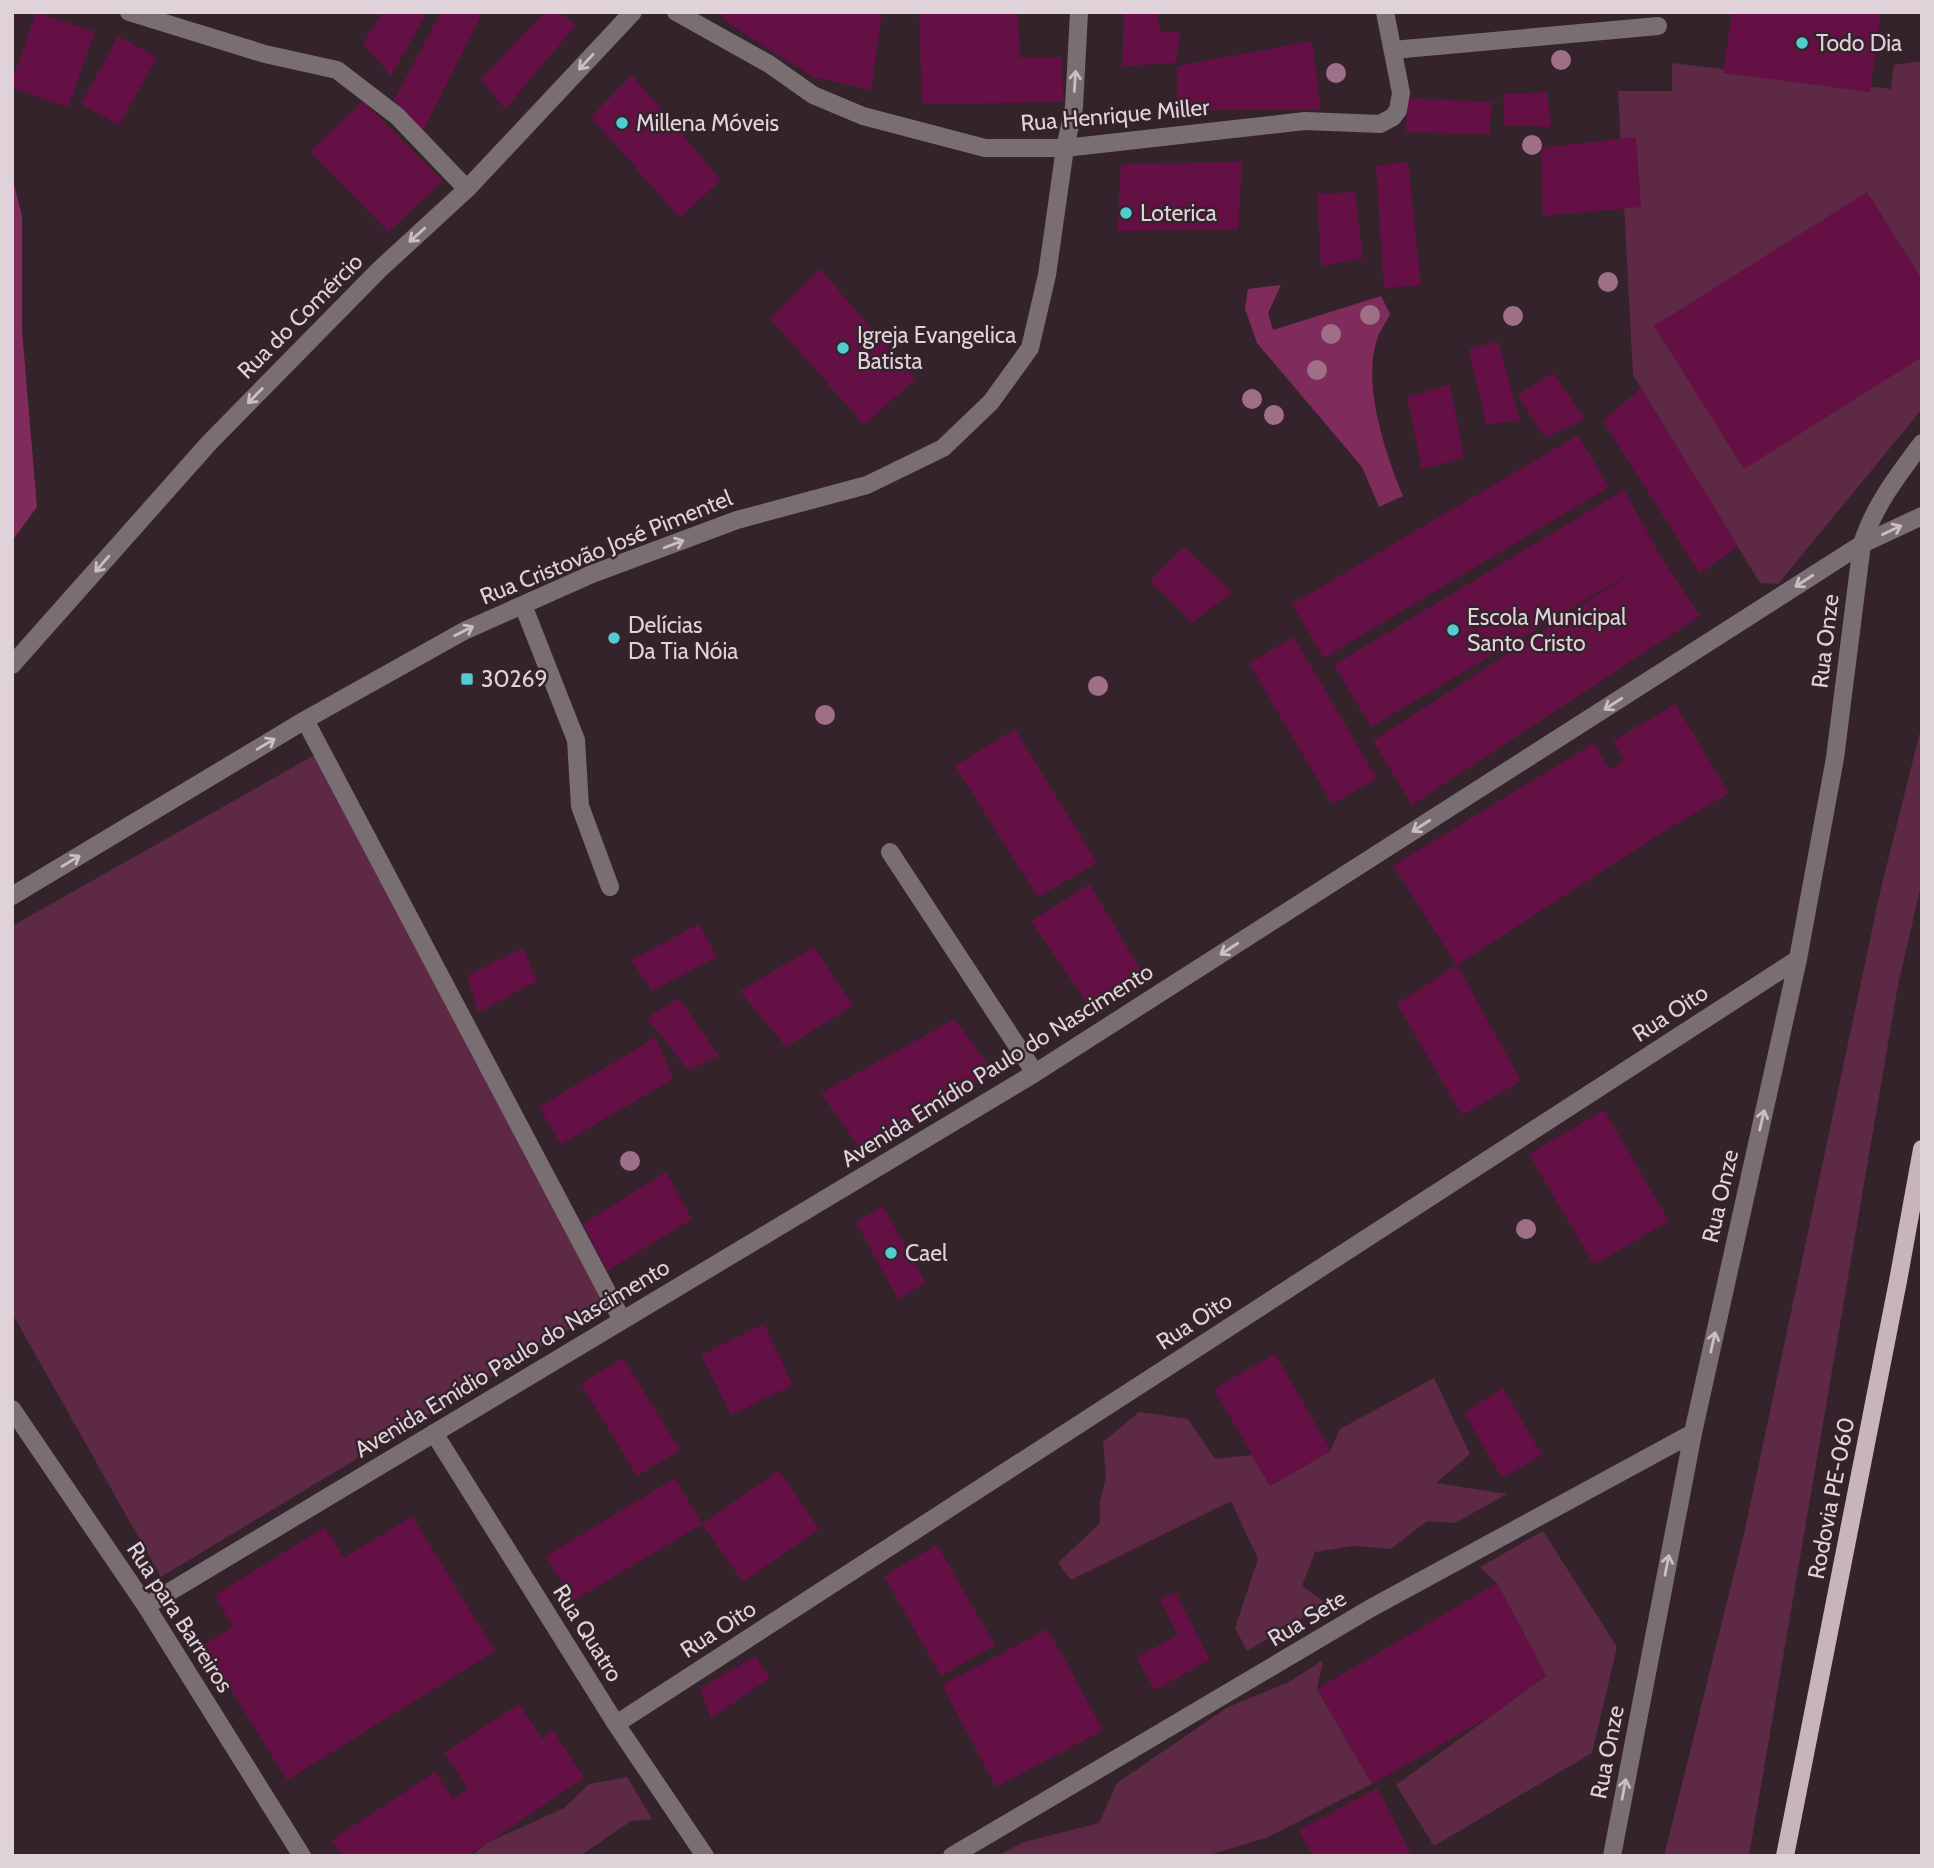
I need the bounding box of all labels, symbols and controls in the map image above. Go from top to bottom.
place label: Todo Dia [1816,29,1902,57]
marker: Todo Dia [1794,35,1810,51]
one-way arrow [578,53,595,70]
one-way arrow [1069,70,1082,93]
street label: Rua Henrique Miller [1019,93,1211,137]
place label: Millena Móveis [636,109,779,137]
marker: Millena Móveis [614,115,630,131]
place label: Loterica [1140,199,1217,227]
marker: Loterica [1118,205,1134,221]
one-way arrow [409,227,426,244]
street label: Rua do Comércio [231,247,369,385]
place label: Igreja Evangelica Batista [857,321,1016,375]
marker: Igreja Evangelica Batista [835,340,851,356]
one-way arrow [247,387,264,404]
street label: Rua Cristovão José Pimentel [476,483,737,610]
one-way arrow [1881,523,1902,536]
one-way arrow [662,537,684,549]
one-way arrow [94,555,110,573]
one-way arrow [1795,574,1815,588]
street label: Rua Onze [1805,592,1845,690]
place label: Escola Municipal Santo Cristo [1467,603,1627,657]
place label: Delícias Da Tia Nóia [628,611,738,665]
marker: Escola Municipal Santo Cristo [1445,622,1461,638]
one-way arrow [453,624,474,638]
marker: Delícias Da Tia Nóia [606,630,622,646]
place label: 30269 [481,665,548,693]
marker: 30269 [459,671,475,687]
one-way arrow [1603,697,1623,711]
one-way arrow [256,736,276,750]
one-way arrow [1412,819,1431,834]
one-way arrow [61,854,81,868]
one-way arrow [1220,942,1240,956]
street label: Avenida Emídio Paulo do Nascimento [836,957,1158,1173]
street label: Rua Oito [1627,978,1713,1048]
one-way arrow [1756,1109,1770,1132]
street label: Rua Onze [1696,1147,1744,1245]
place label: Cael [905,1239,948,1267]
marker: Cael [883,1245,899,1261]
street label: Avenida Emídio Paulo do Nascimento [349,1253,675,1463]
street label: Rua Oito [1151,1286,1237,1356]
one-way arrow [1706,1331,1720,1354]
street label: Rodovia PE-060 [1802,1415,1860,1581]
street label: Rua para Barreiros [121,1536,239,1698]
one-way arrow [1661,1554,1675,1577]
street label: Rua Quatro [547,1579,629,1687]
street label: Rua Sete [1263,1584,1351,1652]
street label: Rua Oito [675,1594,761,1664]
street label: Rua Onze [1584,1703,1630,1801]
one-way arrow [1618,1778,1632,1801]

